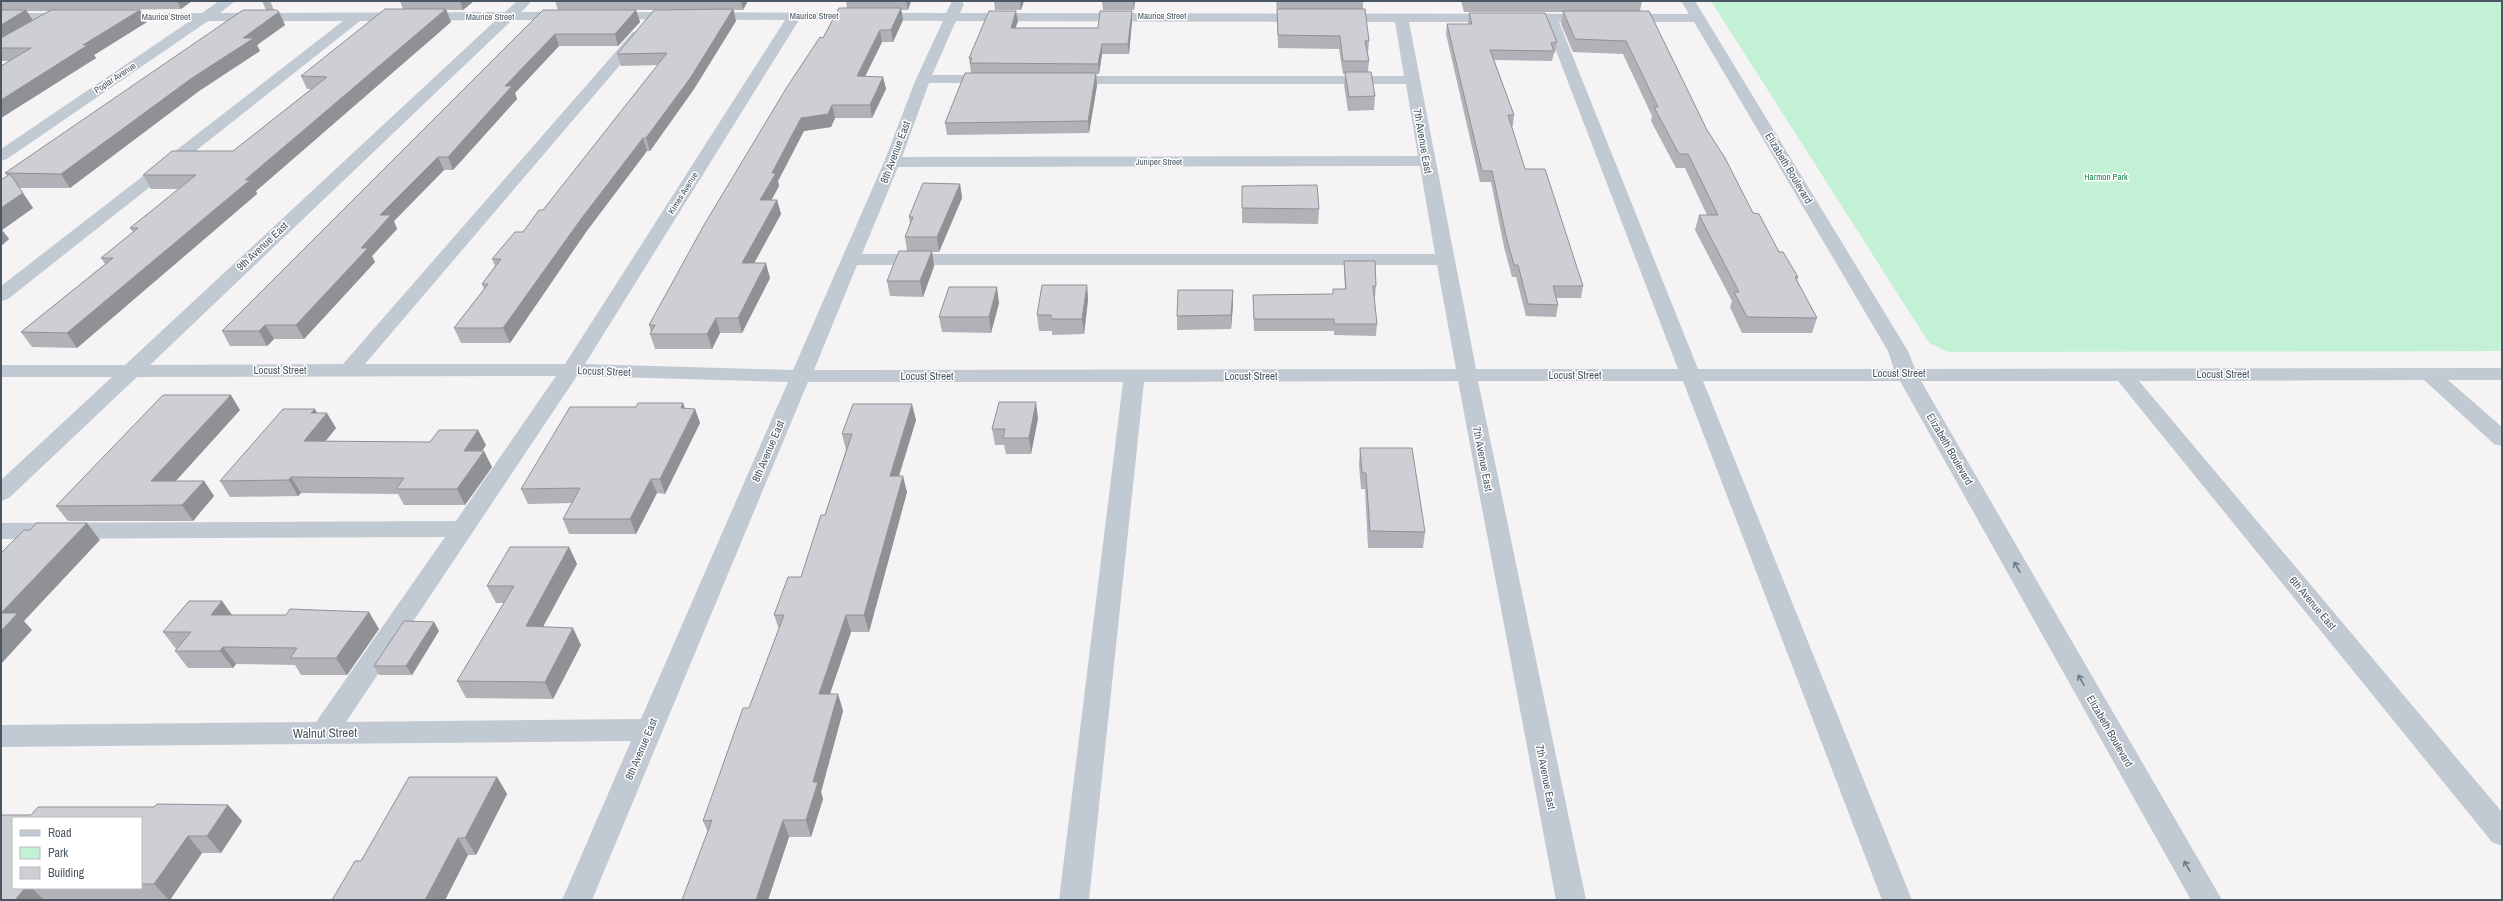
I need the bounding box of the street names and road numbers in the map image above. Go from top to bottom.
street label: Maurice Street [790,10,838,22]
street label: Maurice Street [1138,10,1186,22]
street label: Maurice Street [142,11,190,23]
street label: Maurice Street [466,11,514,23]
street label: Poplar Avenue [92,60,138,96]
street label: 7th Avenue East [1410,108,1436,175]
street label: 8th Avenue East [877,118,913,185]
street label: Elizabeth Boulevard [1762,130,1816,206]
street label: Juniper Street [1136,156,1182,168]
street label: Kimes Avenue [665,170,701,216]
street label: 9th Avenue East [233,218,291,273]
street label: Locust Street [253,363,307,377]
street label: Locust Street [577,363,631,379]
street label: Locust Street [1872,366,1926,380]
street label: Locust Street [2196,367,2250,381]
street label: Locust Street [1548,368,1602,382]
street label: Locust Street [900,369,954,383]
street label: Locust Street [1224,369,1278,383]
street label: Elizabeth Boulevard [1924,411,1976,487]
street label: 8th Avenue East [749,418,787,484]
street label: 7th Avenue East [1470,425,1496,493]
street label: 6th Avenue East [2287,573,2340,633]
street label: Elizabeth Boulevard [2084,693,2136,769]
street label: 8th Avenue East [622,716,660,782]
street label: Walnut Street [293,724,357,742]
street label: 7th Avenue East [1533,743,1559,811]

